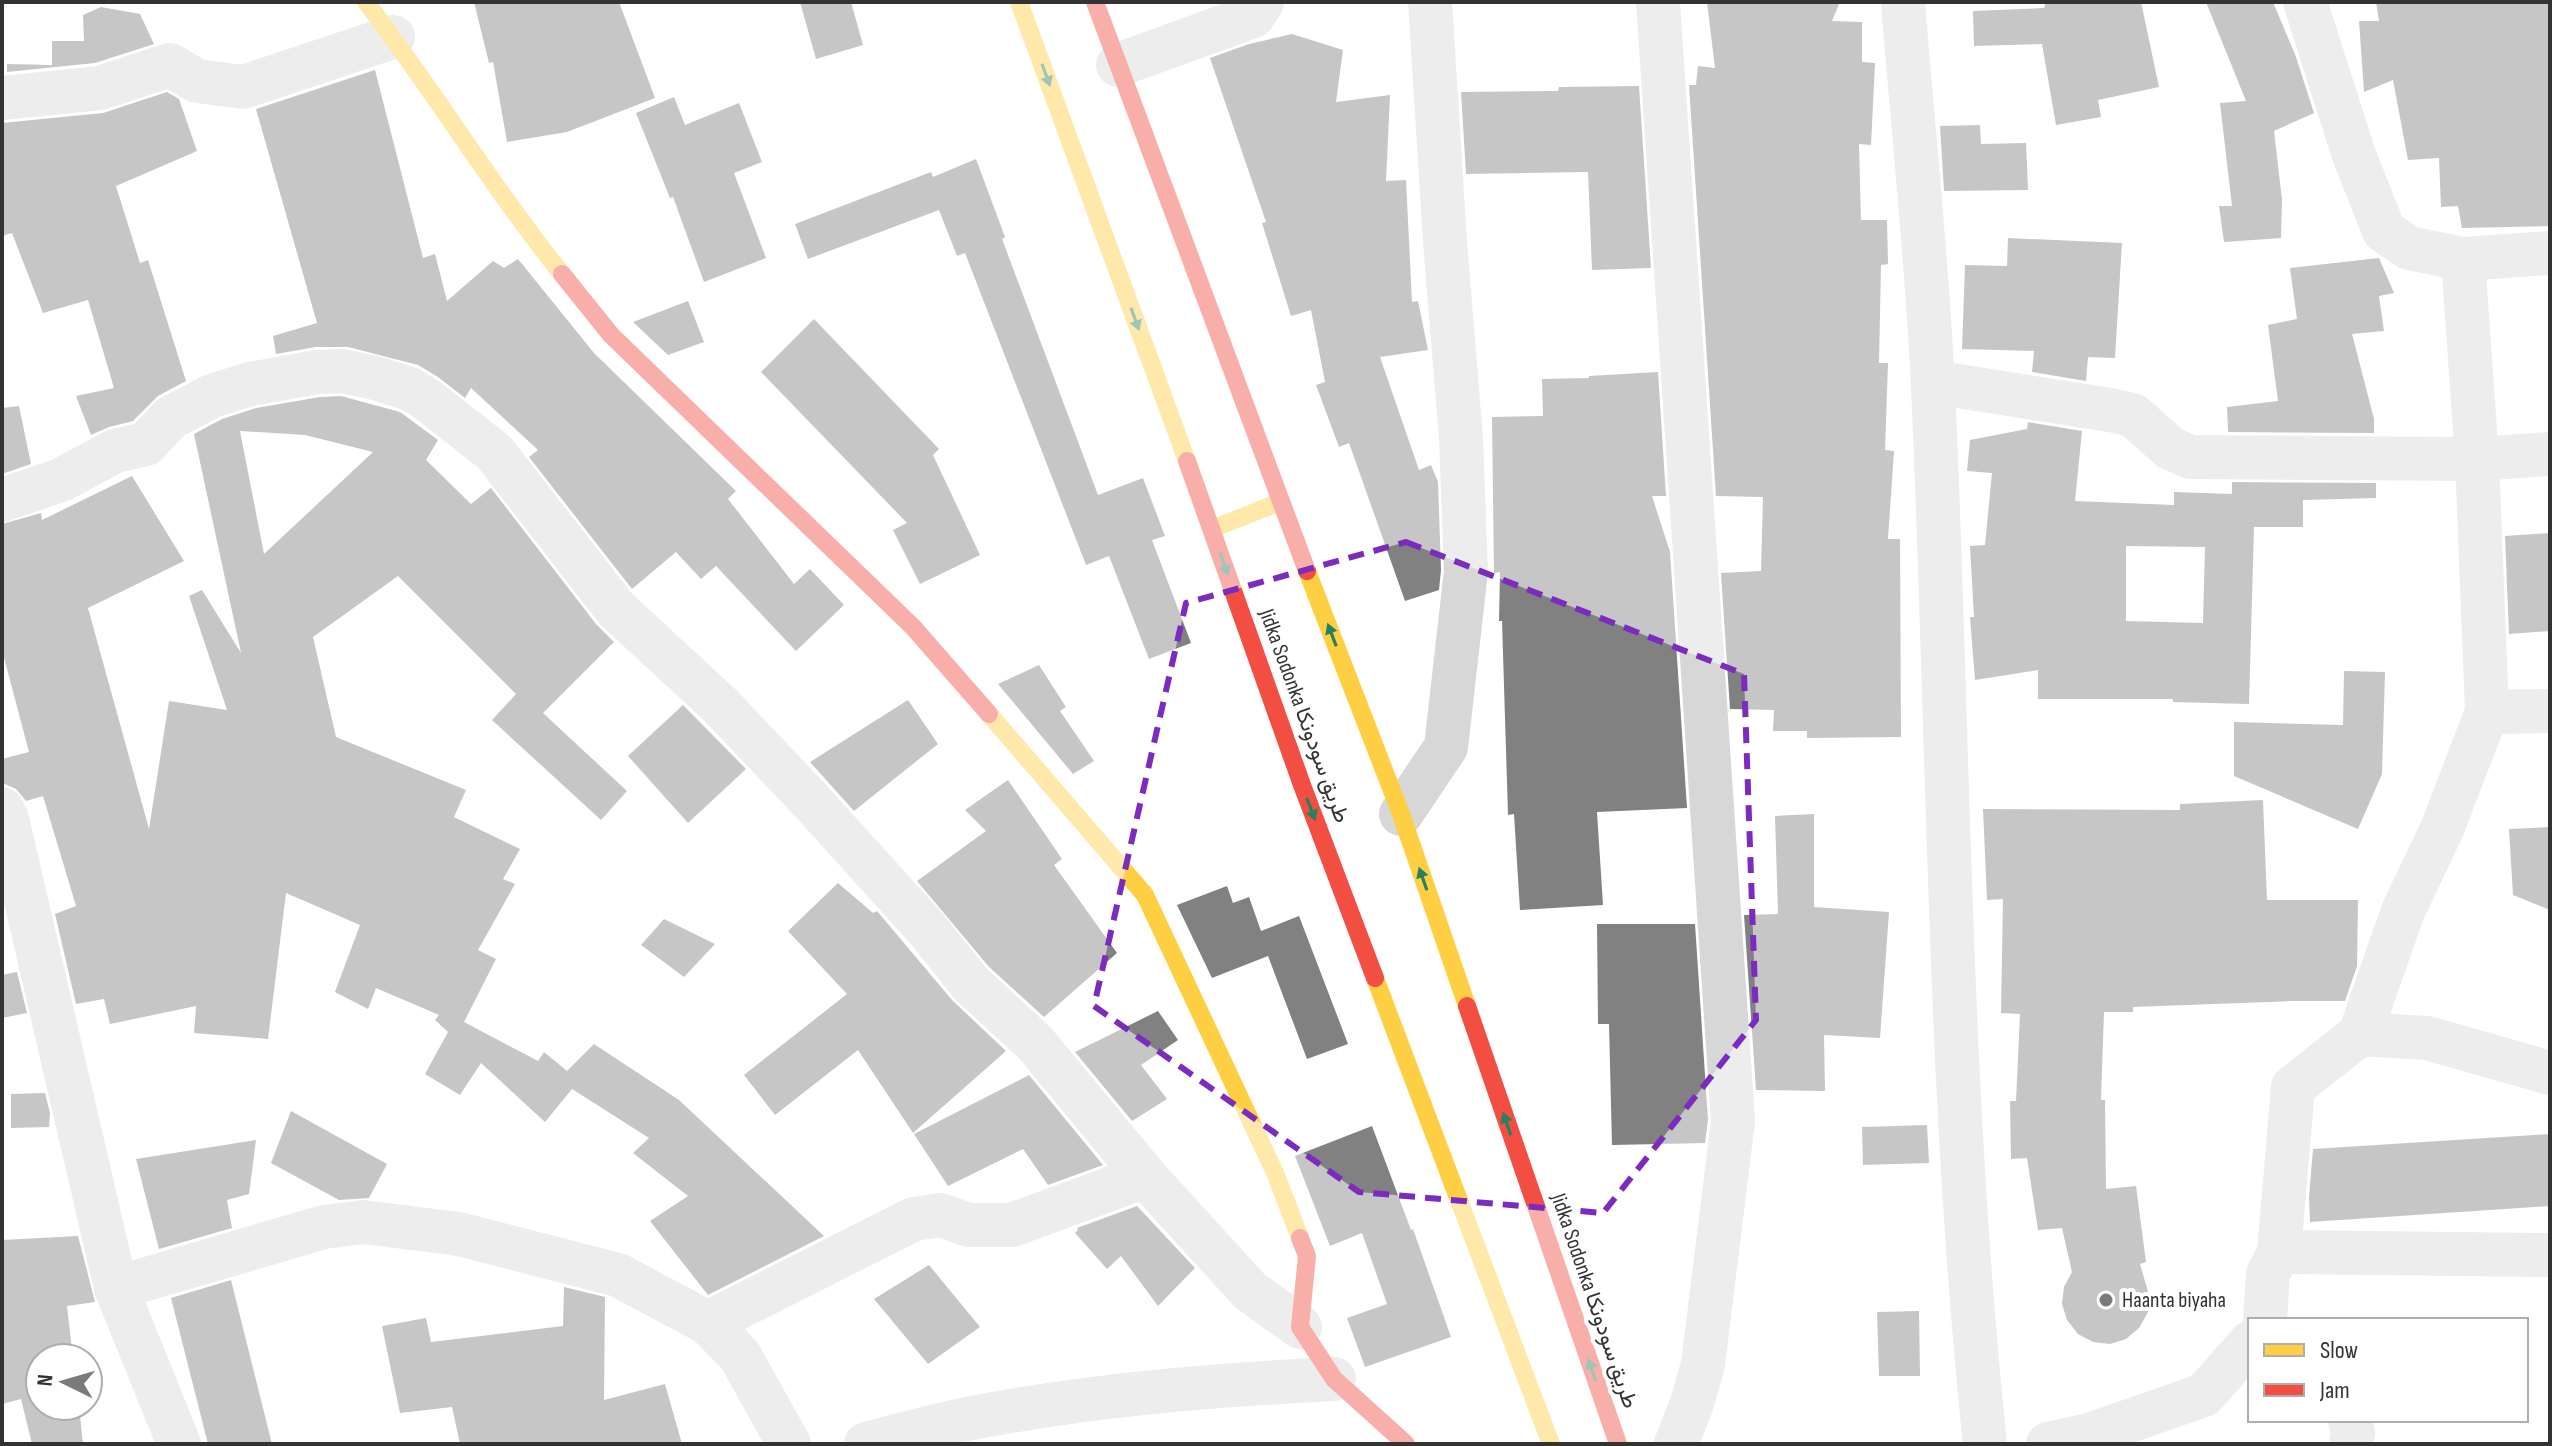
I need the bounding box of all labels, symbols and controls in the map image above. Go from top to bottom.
one-way arrow [1040,63,1053,87]
one-way arrow [1130,308,1142,332]
one-way arrow [1219,552,1231,576]
street label: Jidka Sodonka طريق سودونكا [1252,604,1355,827]
one-way arrow [1325,623,1338,647]
one-way arrow [1305,797,1318,821]
one-way arrow [1416,866,1428,890]
one-way arrow [1501,1112,1513,1136]
street label: Jidka Sodonka طريق سودونكا [1544,1189,1643,1412]
place label: Haanta biyaha [2122,1287,2226,1314]
marker: Haanta biyaha [2097,1291,2115,1309]
legend [2248,1318,2528,1422]
text: Slow [2320,1336,2358,1365]
north arrow [24,1342,104,1422]
one-way arrow [1586,1358,1598,1382]
text: N [32,1373,60,1387]
text: Jam [2319,1376,2350,1405]

